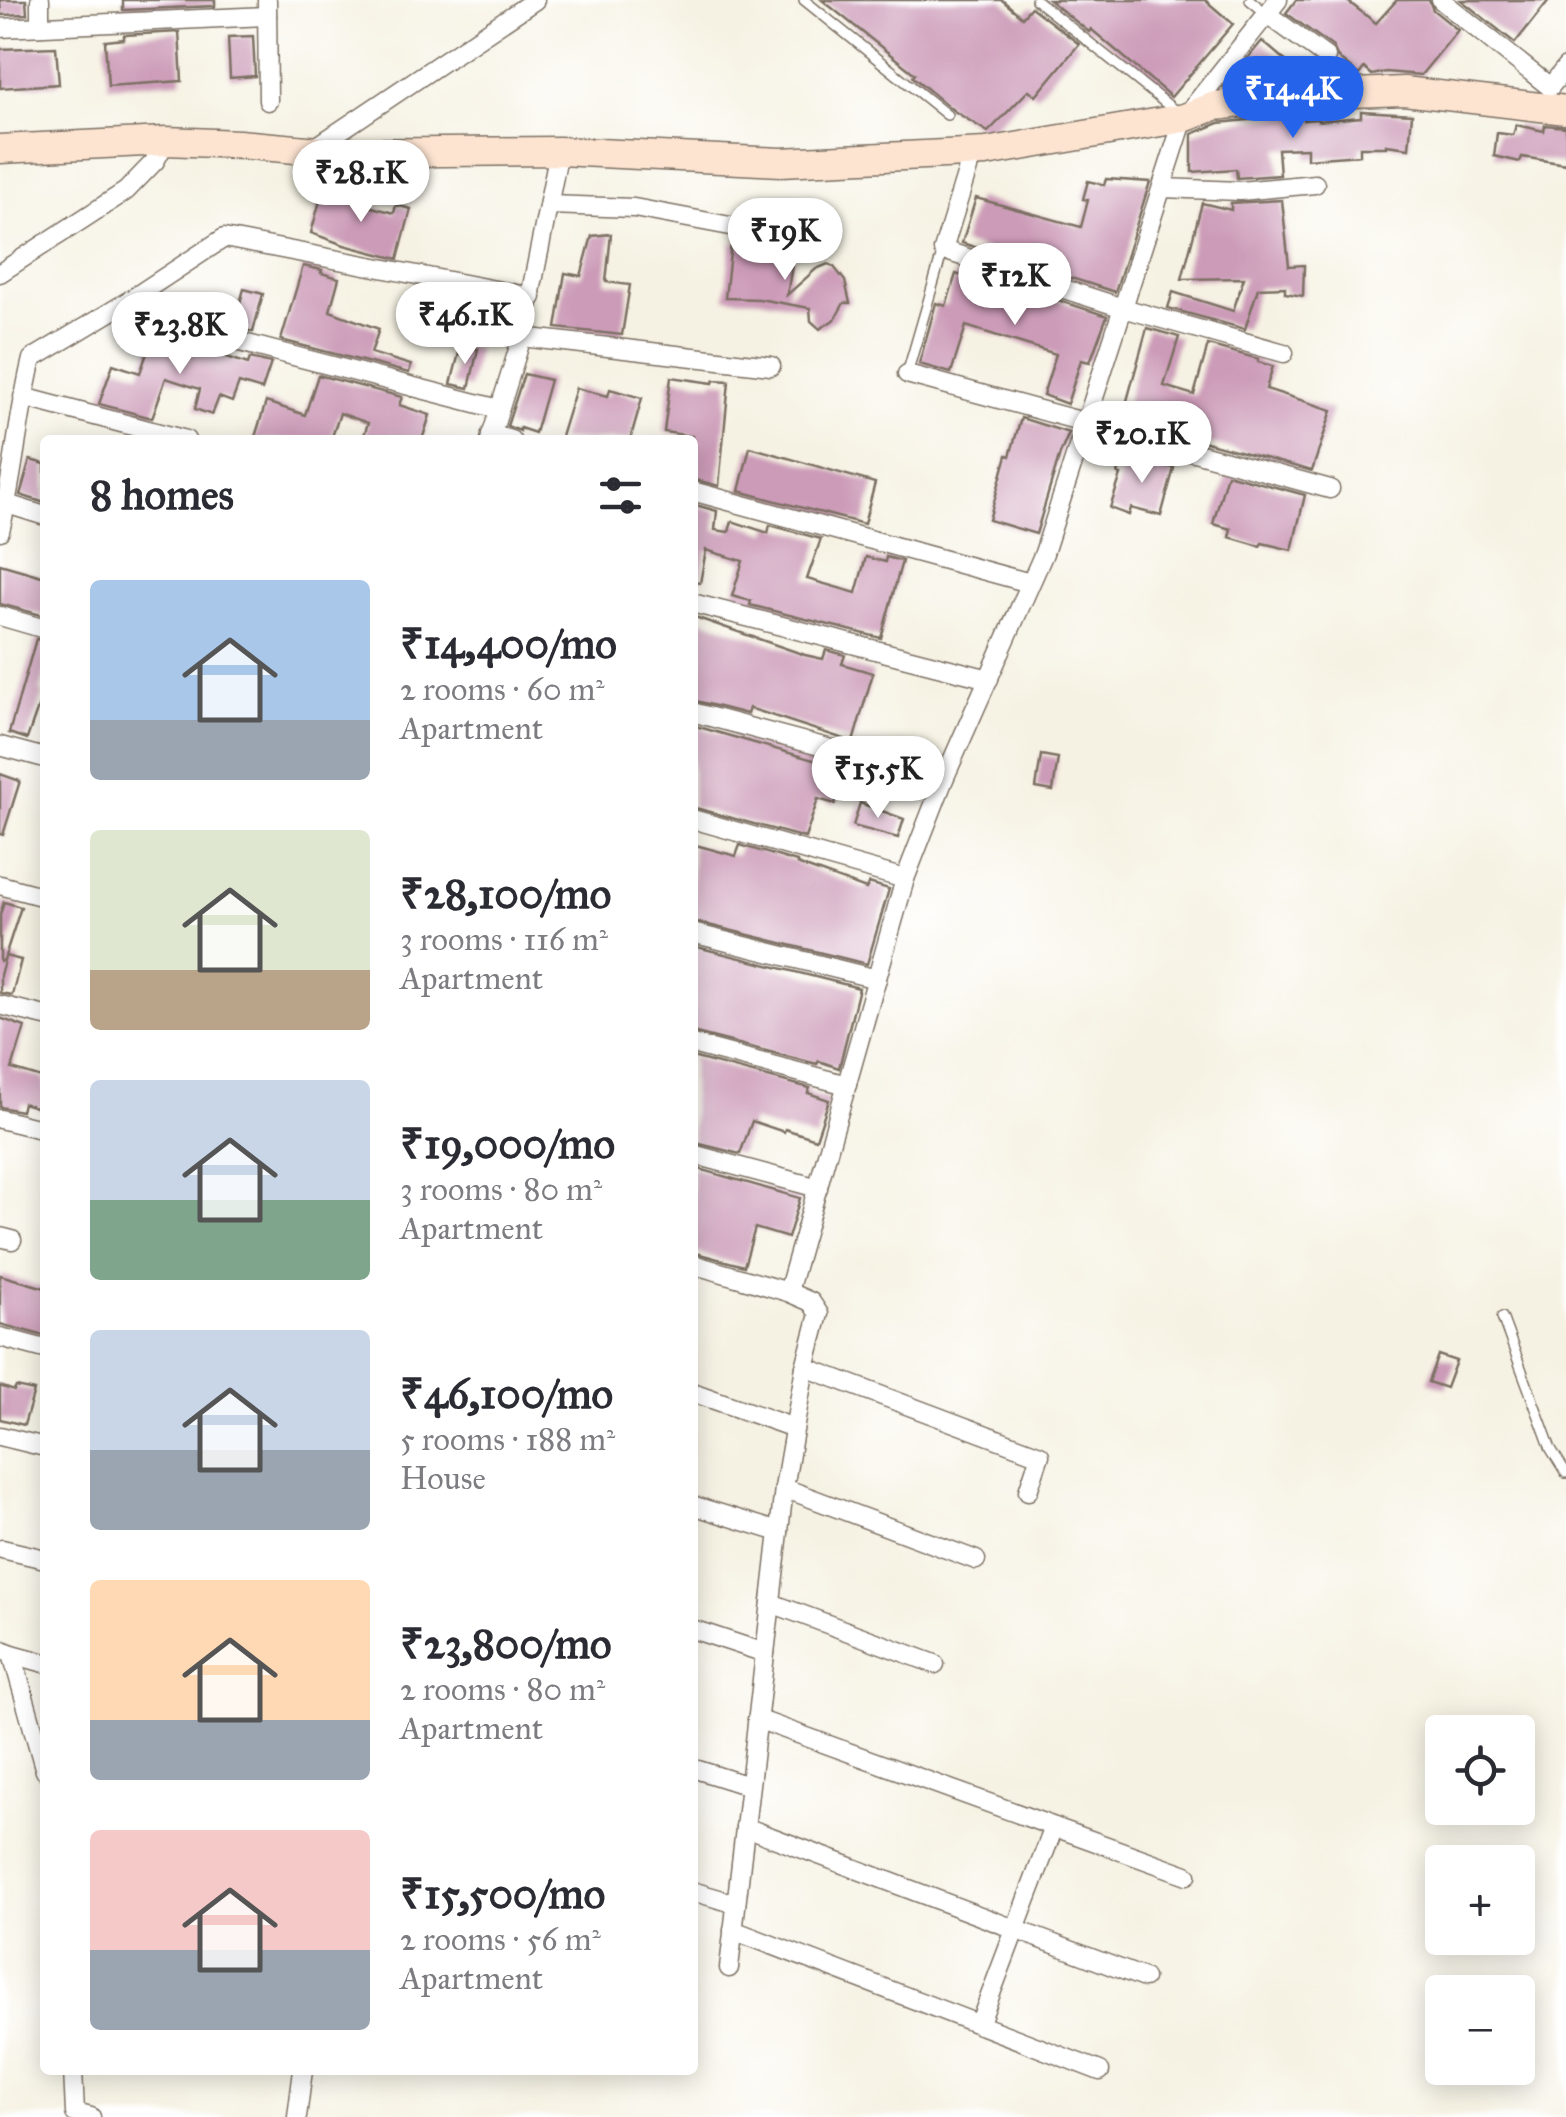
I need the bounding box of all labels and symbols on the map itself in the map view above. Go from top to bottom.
pin: ₹14.4K [1212,56,1374,141]
pin: ₹28.1K [280,140,442,225]
pin: ₹19K [726,198,844,283]
pin: ₹12K [956,243,1074,328]
pin: ₹46.1K [384,282,546,367]
pin: ₹23.8K [99,292,261,377]
pin: ₹20.1K [1061,401,1223,486]
pin: ₹15.5K [797,736,959,821]

